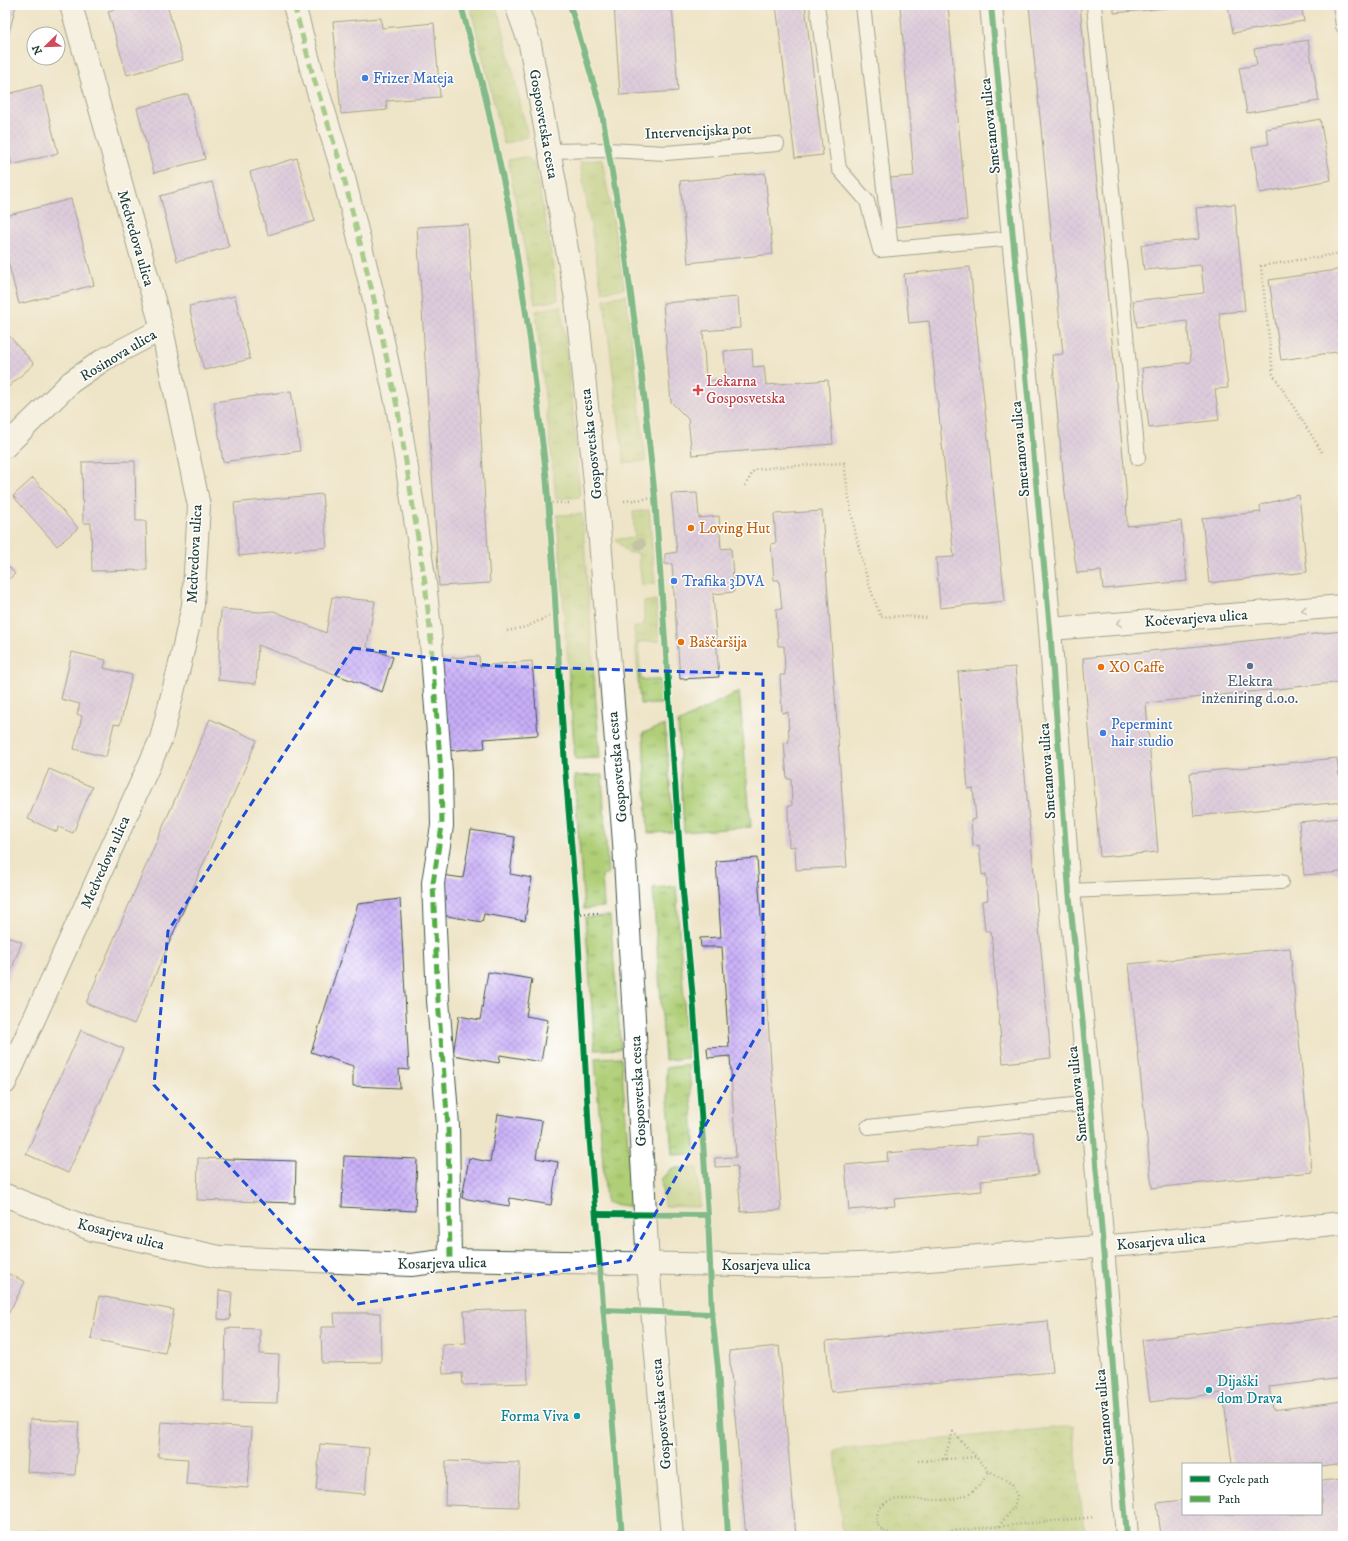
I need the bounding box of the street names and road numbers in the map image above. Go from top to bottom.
street label: Gosposvetska cesta [525,68,563,181]
street label: Smetanova ulica [976,76,1005,175]
street label: Intervencijska pot [644,119,752,144]
street label: Medvedova ulica [113,188,159,289]
street label: Rosinova ulica [77,325,160,386]
street label: Gosposvetska cesta [576,387,607,500]
street label: Smetanova ulica [1007,400,1034,498]
street label: Medvedova ulica [182,503,207,604]
street label: Kočevarjeva ulica [1144,605,1249,632]
street label: Gosposvetska cesta [603,710,632,823]
street label: Smetanova ulica [1035,722,1060,820]
street label: Medvedova ulica [77,812,135,911]
street label: Gosposvetska cesta [626,1034,651,1147]
street label: Smetanova ulica [1063,1044,1092,1143]
street label: Kosarjeva ulica [75,1214,167,1255]
street label: Kosarjeva ulica [1116,1228,1207,1255]
street label: Kosarjeva ulica [397,1253,487,1274]
street label: Kosarjeva ulica [721,1256,811,1275]
street label: Gosposvetska cesta [647,1357,676,1470]
street label: Smetanova ulica [1091,1368,1118,1466]

